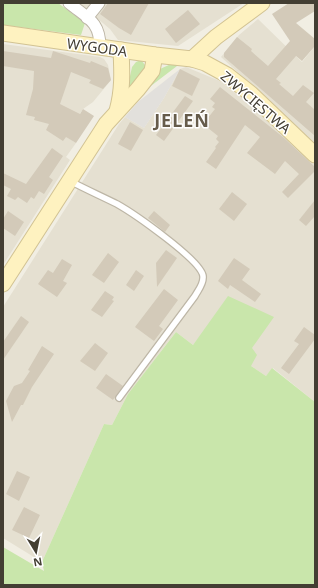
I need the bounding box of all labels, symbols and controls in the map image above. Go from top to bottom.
street label: WYGODA [66,33,128,61]
street label: ZWYCIĘSTWA [217,66,295,138]
district label: JELEŃ [152,108,210,132]
north arrow [16,532,56,572]
text: N [32,554,44,571]

